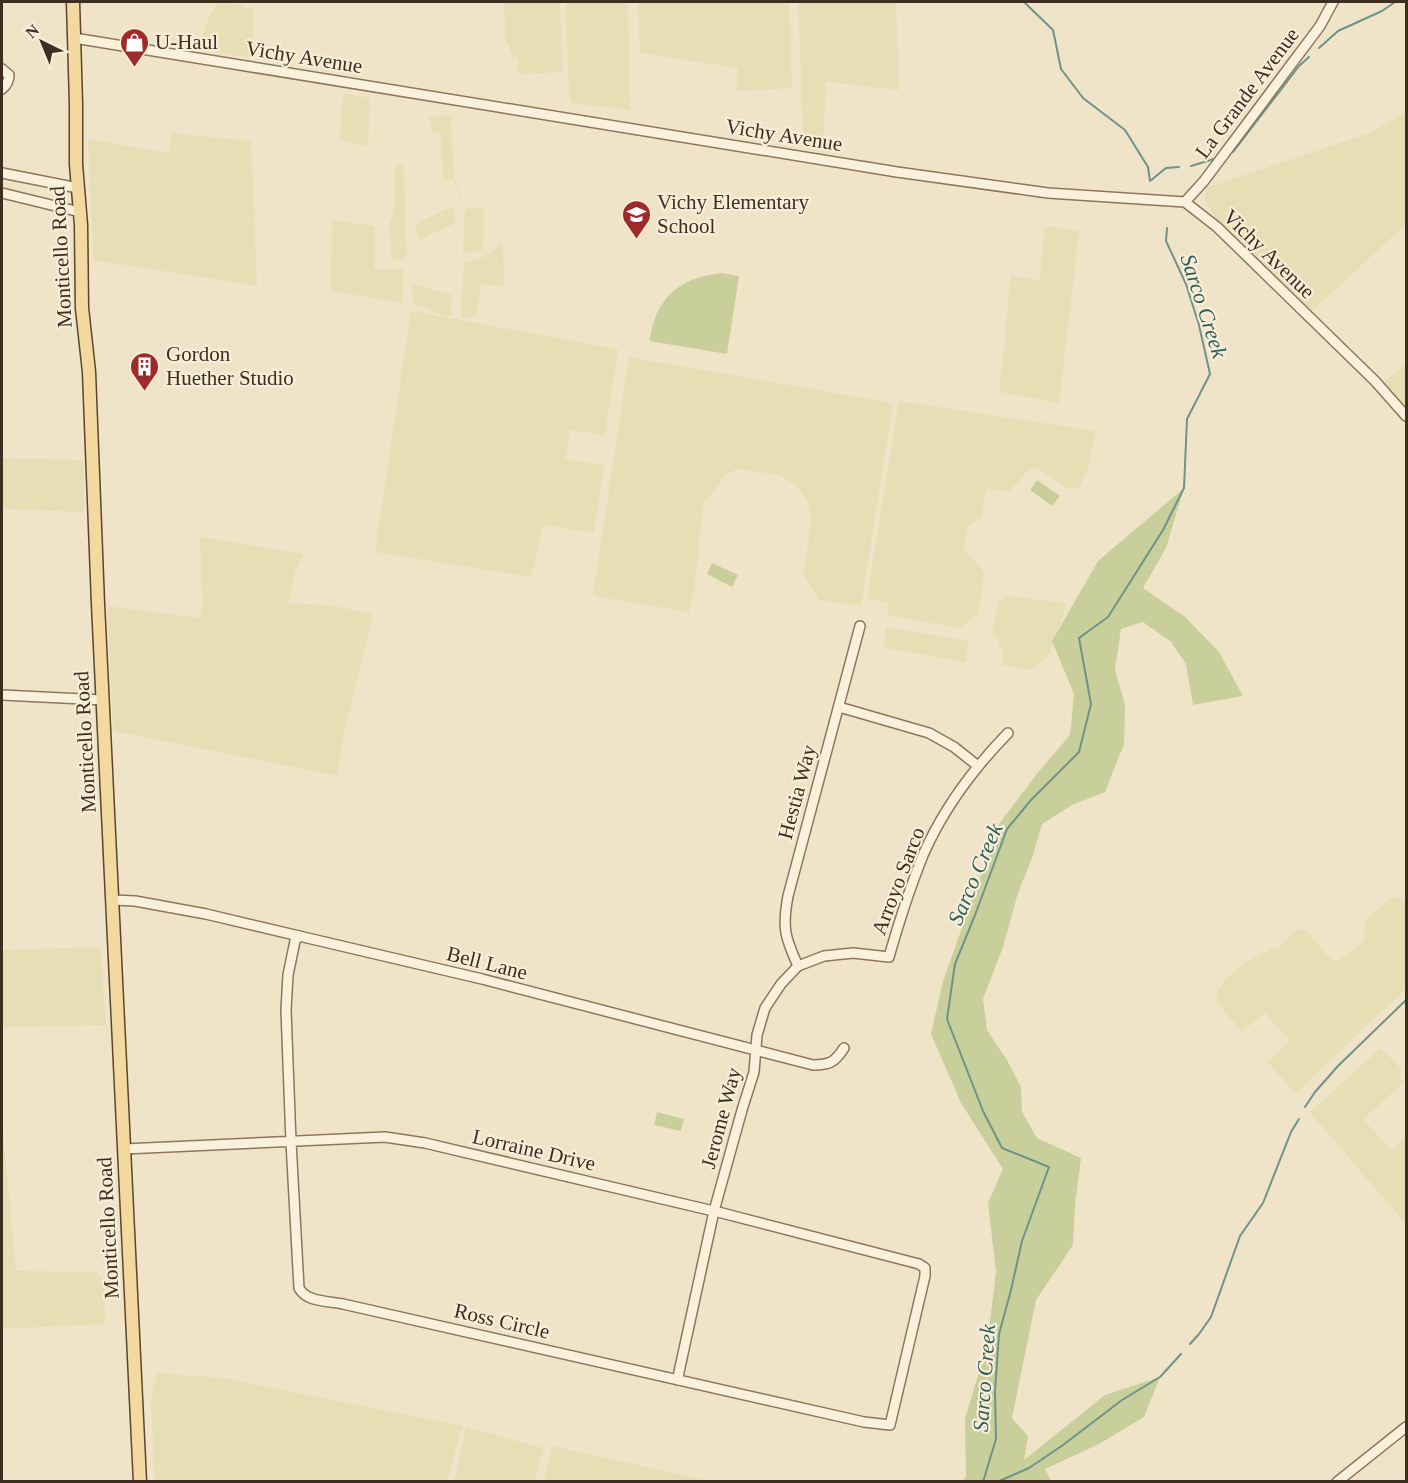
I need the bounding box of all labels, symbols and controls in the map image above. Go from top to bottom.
north arrow [12,12,72,72]
text: N [22,21,42,42]
street label: La Grande Avenue [1190,23,1304,163]
shop icon: U-Haul [118,26,150,68]
place label: U-Haul [155,30,218,54]
street label: Vichy Avenue [244,36,364,78]
street label: Vichy Avenue [724,114,844,156]
street label: Monticello Road [45,185,77,328]
place label: Vichy Elementary School [657,190,810,238]
school or university icon: Vichy Elementary School [620,198,652,240]
street label: Vichy Avenue [1218,204,1320,304]
water label: Sarco Creek [1175,251,1233,362]
place label: Gordon Huether Studio [166,342,294,390]
building icon: Gordon Huether Studio [129,350,161,392]
street label: Monticello Road [69,670,101,813]
street label: Hestia Way [773,742,821,842]
water label: Sarco Creek [942,818,1008,928]
street label: Arroyo Sarco [866,824,930,938]
street label: Bell Lane [444,941,530,985]
street label: Jerome Way [696,1064,746,1171]
street label: Lorraine Drive [470,1124,598,1176]
street label: Monticello Road [92,1156,124,1299]
street label: Ross Circle [452,1298,552,1344]
water label: Sarco Creek [968,1322,1000,1433]

